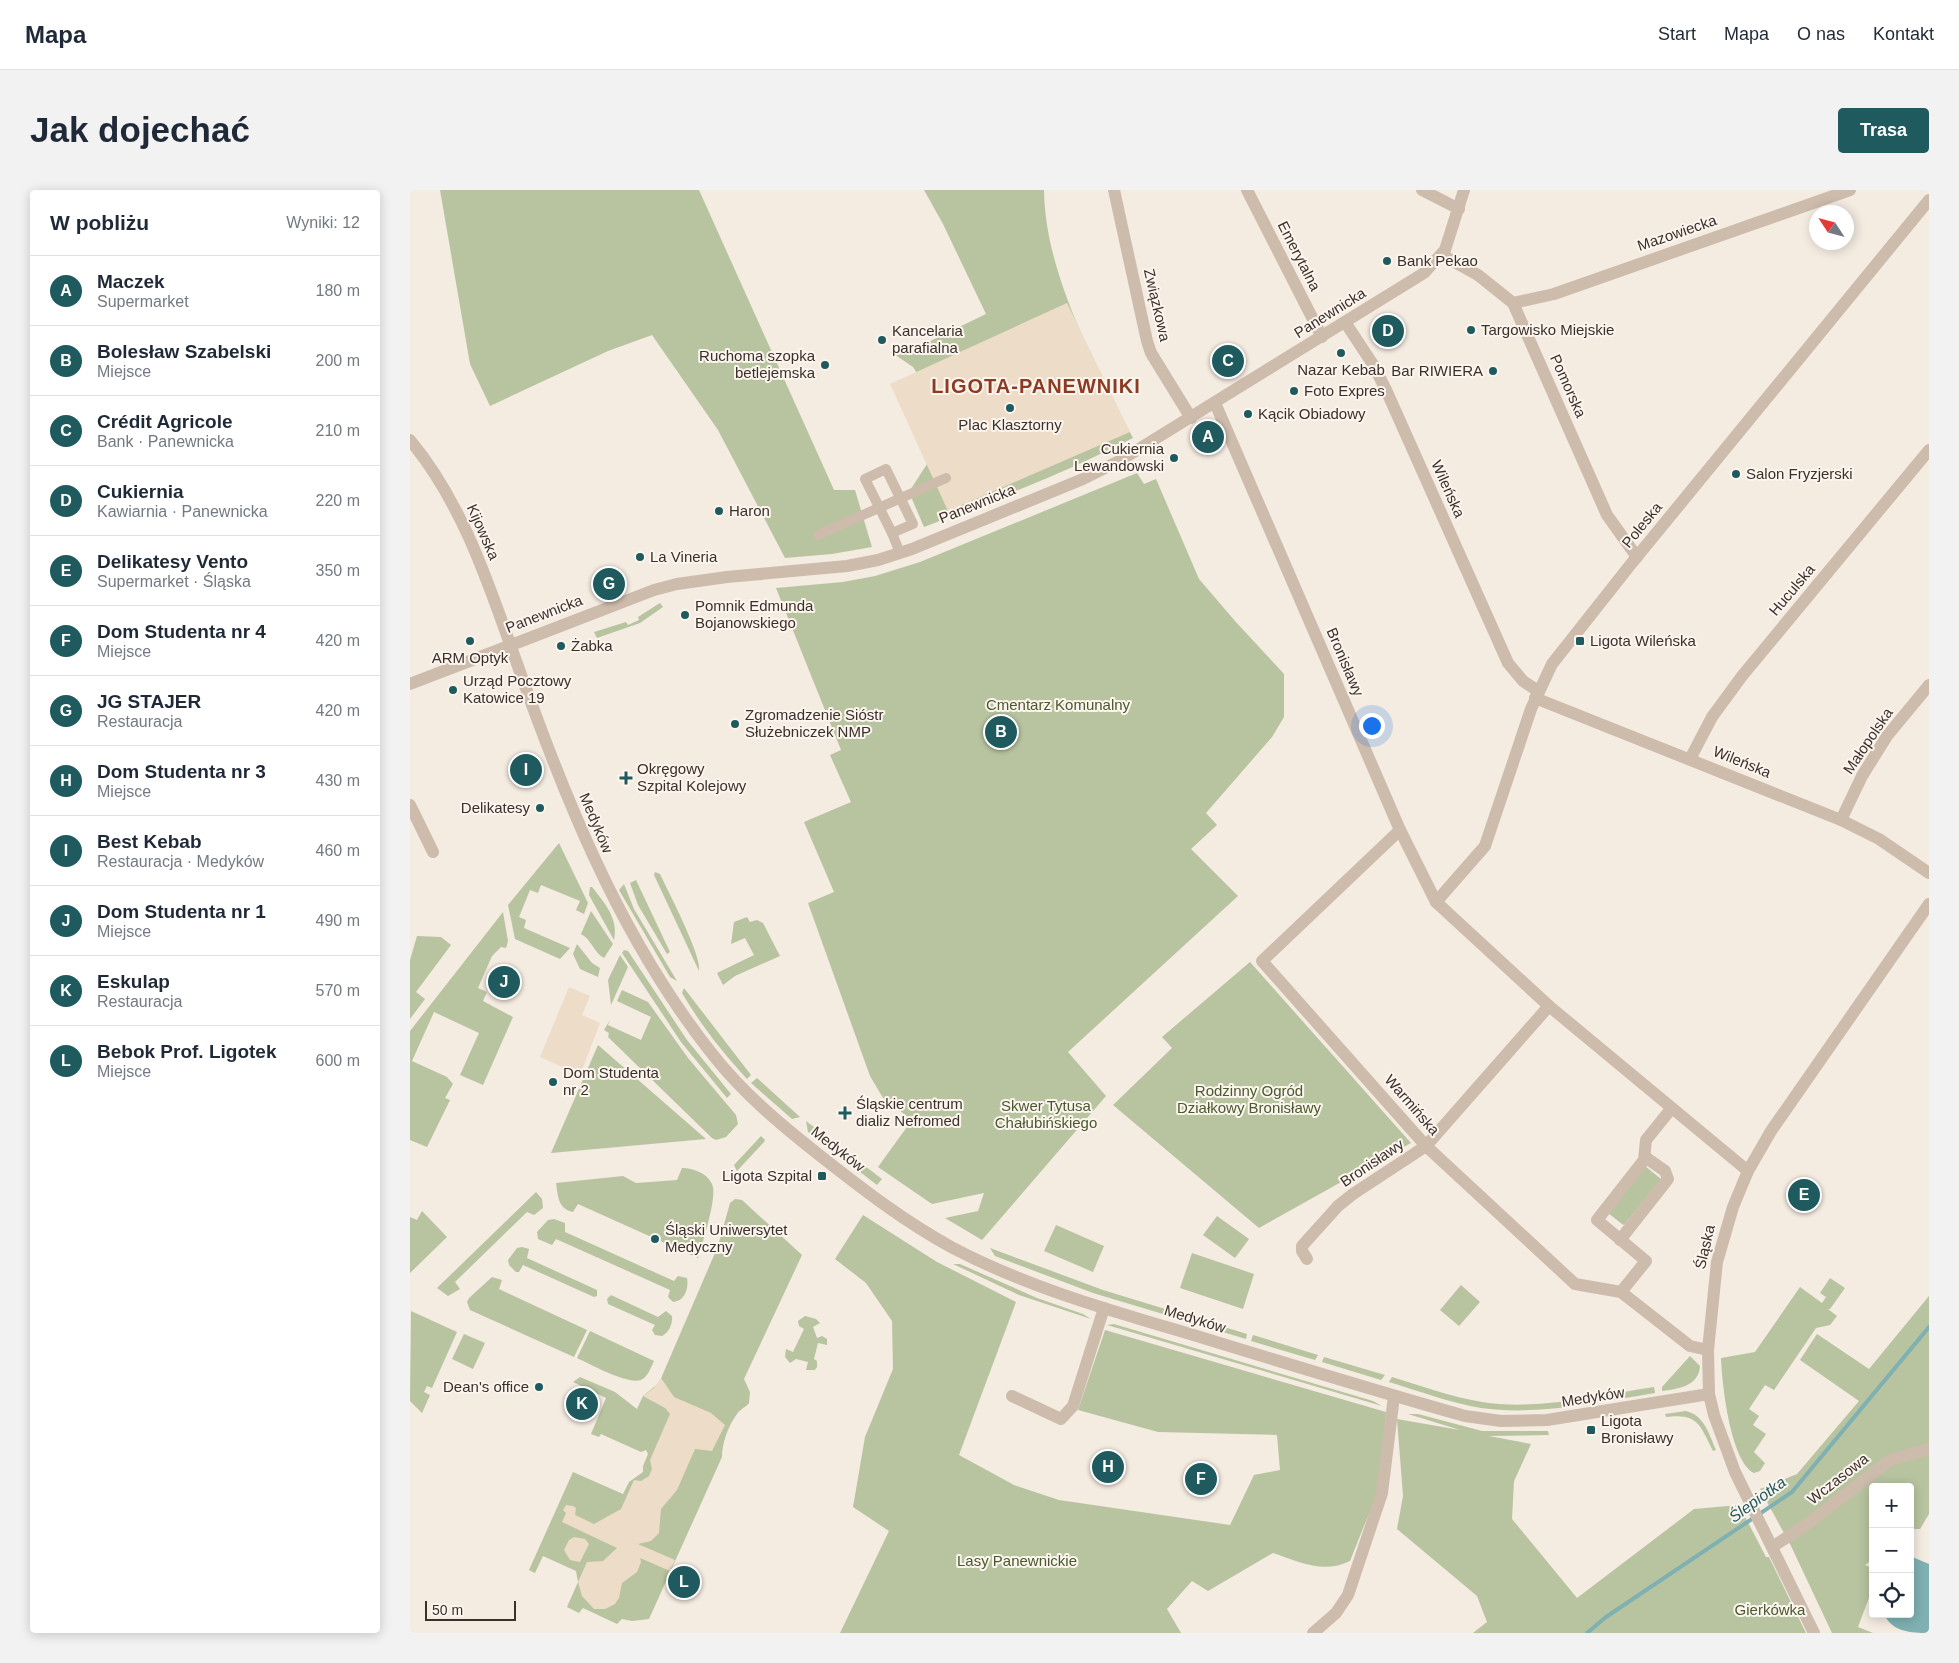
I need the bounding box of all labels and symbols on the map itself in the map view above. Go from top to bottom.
north arrow [1809,205,1854,250]
street label: Mazowiecka [1635,211,1719,254]
street label: Emerytalna [1275,218,1325,294]
place label: Bank Pekao [1397,252,1478,269]
marker: Bank Pekao [1381,255,1393,267]
street label: Związkowa [1141,267,1174,344]
street label: Panewnicka [1291,284,1369,341]
pin: D [1372,312,1404,350]
place label: Targowisko Miejskie [1481,321,1614,338]
place label: Kancelaria parafialna [892,322,964,356]
marker: Targowisko Miejskie [1465,324,1477,336]
marker: Kancelaria parafialna [876,334,888,346]
pin: C [1212,342,1244,380]
place label: Ruchoma szopka betlejemska [699,347,816,381]
marker: Nazar Kebab [1335,347,1347,359]
street label: Pomorska [1547,351,1590,421]
marker: Ruchoma szopka betlejemska [819,359,831,371]
place label: Nazar Kebab [1297,361,1385,378]
place label: Bar RIWIERA [1391,362,1483,379]
marker: Bar RIWIERA [1487,365,1499,377]
district label: LIGOTA-PANEWNIKI [931,375,1141,397]
place label: Foto Expres [1304,382,1385,399]
marker: Foto Expres [1288,385,1300,397]
marker: Plac Klasztorny [1004,402,1016,414]
place label: Kącik Obiadowy [1258,405,1366,422]
marker: Kącik Obiadowy [1242,408,1254,420]
place label: Plac Klasztorny [958,416,1062,433]
pin: A [1192,418,1224,456]
place label: Cukiernia Lewandowski [1074,440,1165,474]
marker: Cukiernia Lewandowski [1168,452,1180,464]
street label: Wileńska [1428,458,1469,521]
place label: Salon Fryzjerski [1746,465,1853,482]
marker: Salon Fryzjerski [1730,468,1742,480]
street label: Panewnicka [936,480,1018,527]
street label: Poleska [1618,498,1665,551]
street label: Kijowska [464,501,504,563]
place label: Haron [729,502,770,519]
marker: Haron [713,505,725,517]
place label: La Vineria [650,548,718,565]
marker: La Vineria [634,551,646,563]
street label: Huculska [1765,560,1818,619]
pin: G [593,565,625,603]
street label: Panewnicka [503,591,585,636]
place label: Pomnik Edmunda Bojanowskiego [695,597,814,631]
marker: Pomnik Edmunda Bojanowskiego [679,609,691,621]
street label: Bronisławy [1323,625,1368,699]
place label: Ligota Wileńska [1590,632,1697,649]
marker: ARM Optyk [464,635,476,647]
marker: Ligota Wileńska [1574,635,1586,647]
place label: Żabka [571,637,613,654]
marker: Żabka [555,640,567,652]
place label: ARM Optyk [432,649,509,666]
place label: Urząd Pocztowy Katowice 19 [463,672,572,706]
marker: Urząd Pocztowy Katowice 19 [447,684,459,696]
park label: Cmentarz Komunalny [986,696,1131,713]
street label: Małopolska [1839,704,1896,777]
place label: Zgromadzenie Sióstr Służebniczek NMP [745,706,883,740]
pin: B [985,713,1017,751]
your location [1359,713,1385,739]
marker: Zgromadzenie Sióstr Służebniczek NMP [729,718,741,730]
street label: Wileńska [1711,742,1774,781]
pin: I [510,751,542,789]
place label: Okręgowy Szpital Kolejowy [637,760,747,794]
marker: Okręgowy Szpital Kolejowy [619,771,633,785]
street label: Medyków [576,790,617,855]
place label: Delikatesy [461,799,530,816]
marker: Delikatesy [534,802,546,814]
pin: J [488,963,520,1001]
place label: Dom Studenta nr 2 [563,1064,660,1098]
street label: Warmińska [1382,1071,1444,1139]
marker: Dom Studenta nr 2 [547,1076,559,1088]
park label: Rodzinny Ogród Działkowy Bronisławy [1177,1082,1322,1116]
place label: Śląskie centrum dializ Nefromed [856,1095,963,1129]
park label: Skwer Tytusa Chałubińskiego [995,1097,1097,1131]
marker: Śląskie centrum dializ Nefromed [838,1106,852,1120]
street label: Medyków [808,1122,869,1175]
street label: Bronisławy [1337,1135,1407,1190]
place label: Ligota Szpital [722,1167,812,1184]
marker: Ligota Szpital [816,1170,828,1182]
pin: E [1788,1176,1820,1214]
place label: Śląski Uniwersytet Medyczny [665,1221,788,1255]
street label: Śląska [1691,1222,1718,1271]
marker: Śląski Uniwersytet Medyczny [649,1233,661,1245]
street label: Medyków [1162,1301,1228,1336]
place label: Dean's office [443,1378,529,1395]
marker: Dean's office [533,1381,545,1393]
street label: Medyków [1560,1383,1626,1410]
pin: K [566,1385,598,1423]
place label: Ligota Bronisławy [1601,1412,1674,1446]
marker: Ligota Bronisławy [1585,1424,1597,1436]
pin: H [1092,1448,1124,1486]
street label: Wczasowa [1804,1449,1872,1508]
pin: F [1185,1460,1217,1498]
water label: Ślepiotka [1725,1472,1789,1526]
park label: Lasy Panewnickie [957,1552,1077,1569]
pin: L [668,1563,700,1601]
scale bar [425,1598,516,1621]
park label: Gierkówka [1735,1601,1806,1618]

